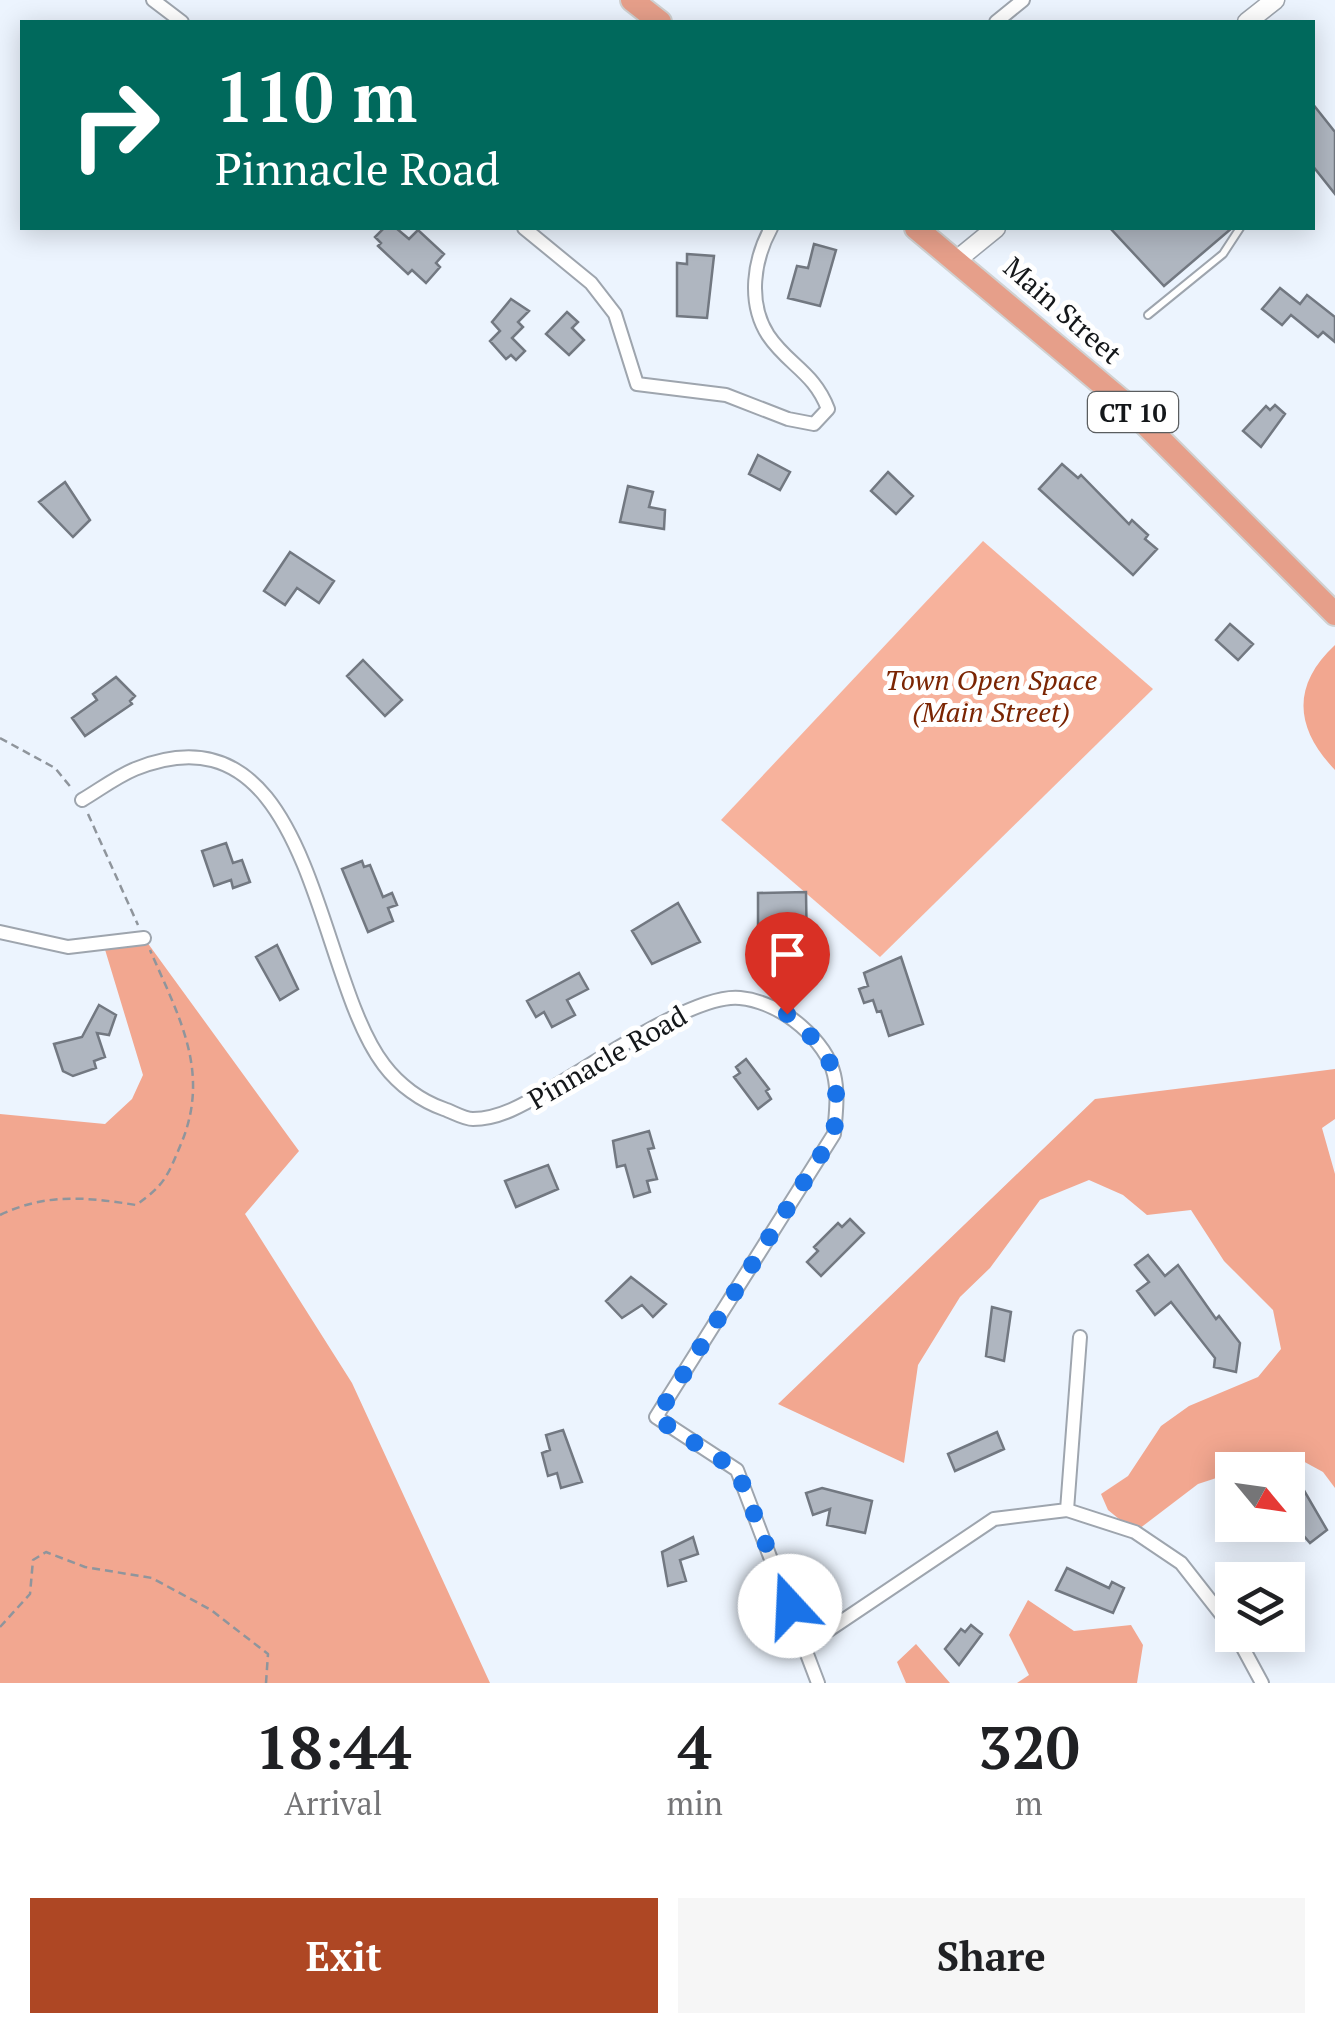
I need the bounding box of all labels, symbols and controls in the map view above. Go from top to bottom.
text: 110 m [215,49,417,142]
icon: right [50,60,180,190]
text: Pinnacle Road [215,138,500,198]
street label: Main Street [996,248,1130,372]
road number: CT 10 [1088,392,1178,432]
park label: Town Open Space (Main Street) [885,661,1098,730]
pin [745,912,830,1015]
icon: arrive [760,927,815,982]
street label: Pinnacle Road [521,997,693,1117]
north arrow [1215,1452,1305,1542]
map controls [1215,1452,1305,1652]
position arrow [738,1554,842,1658]
button: layers [1215,1562,1305,1652]
text: 18:44 [255,1707,411,1786]
text: 4 [678,1707,712,1786]
text: 320 [978,1707,1080,1786]
text: Arrival [284,1782,382,1824]
text: min [667,1782,723,1824]
text: m [1015,1782,1043,1824]
button: Exit [30,1898,658,2013]
button: Share [678,1898,1305,2013]

